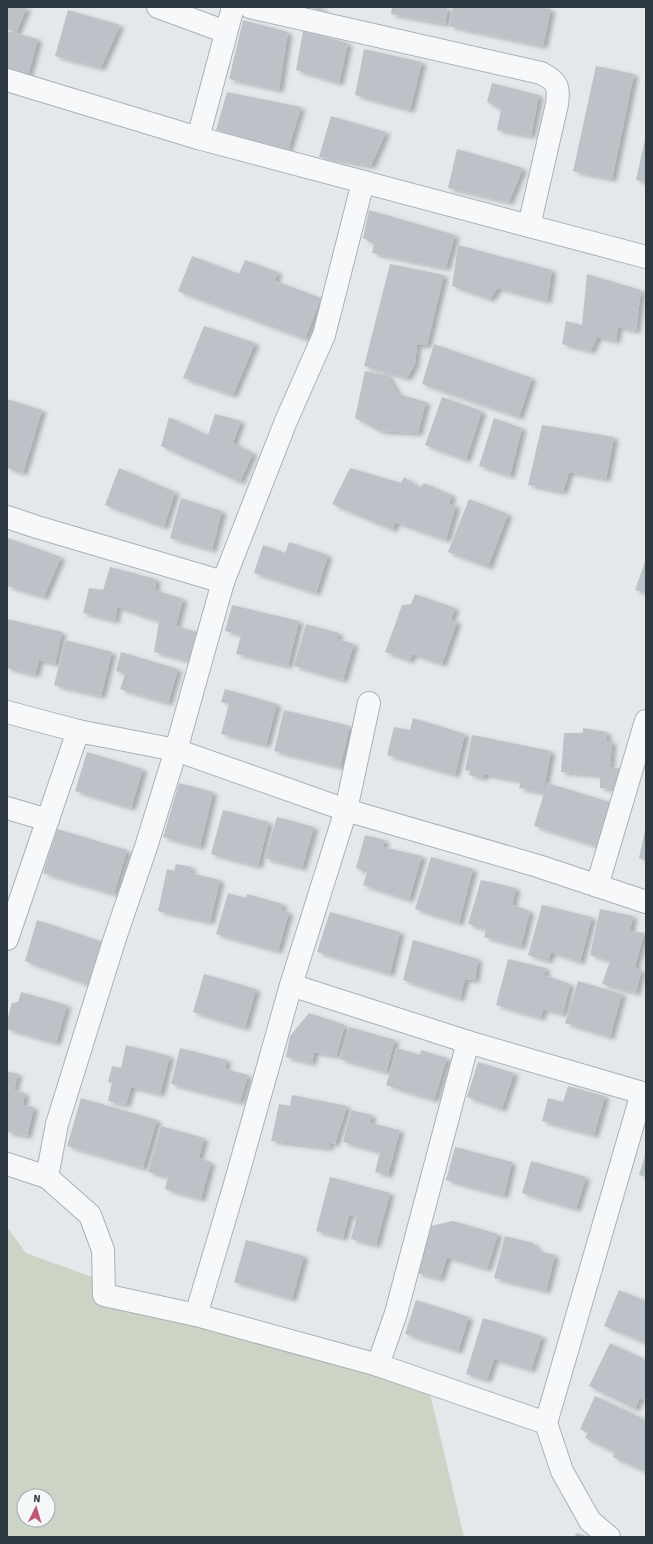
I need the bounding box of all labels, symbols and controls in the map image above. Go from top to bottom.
north arrow [16,1488,56,1528]
text: N [33,1491,41,1506]

